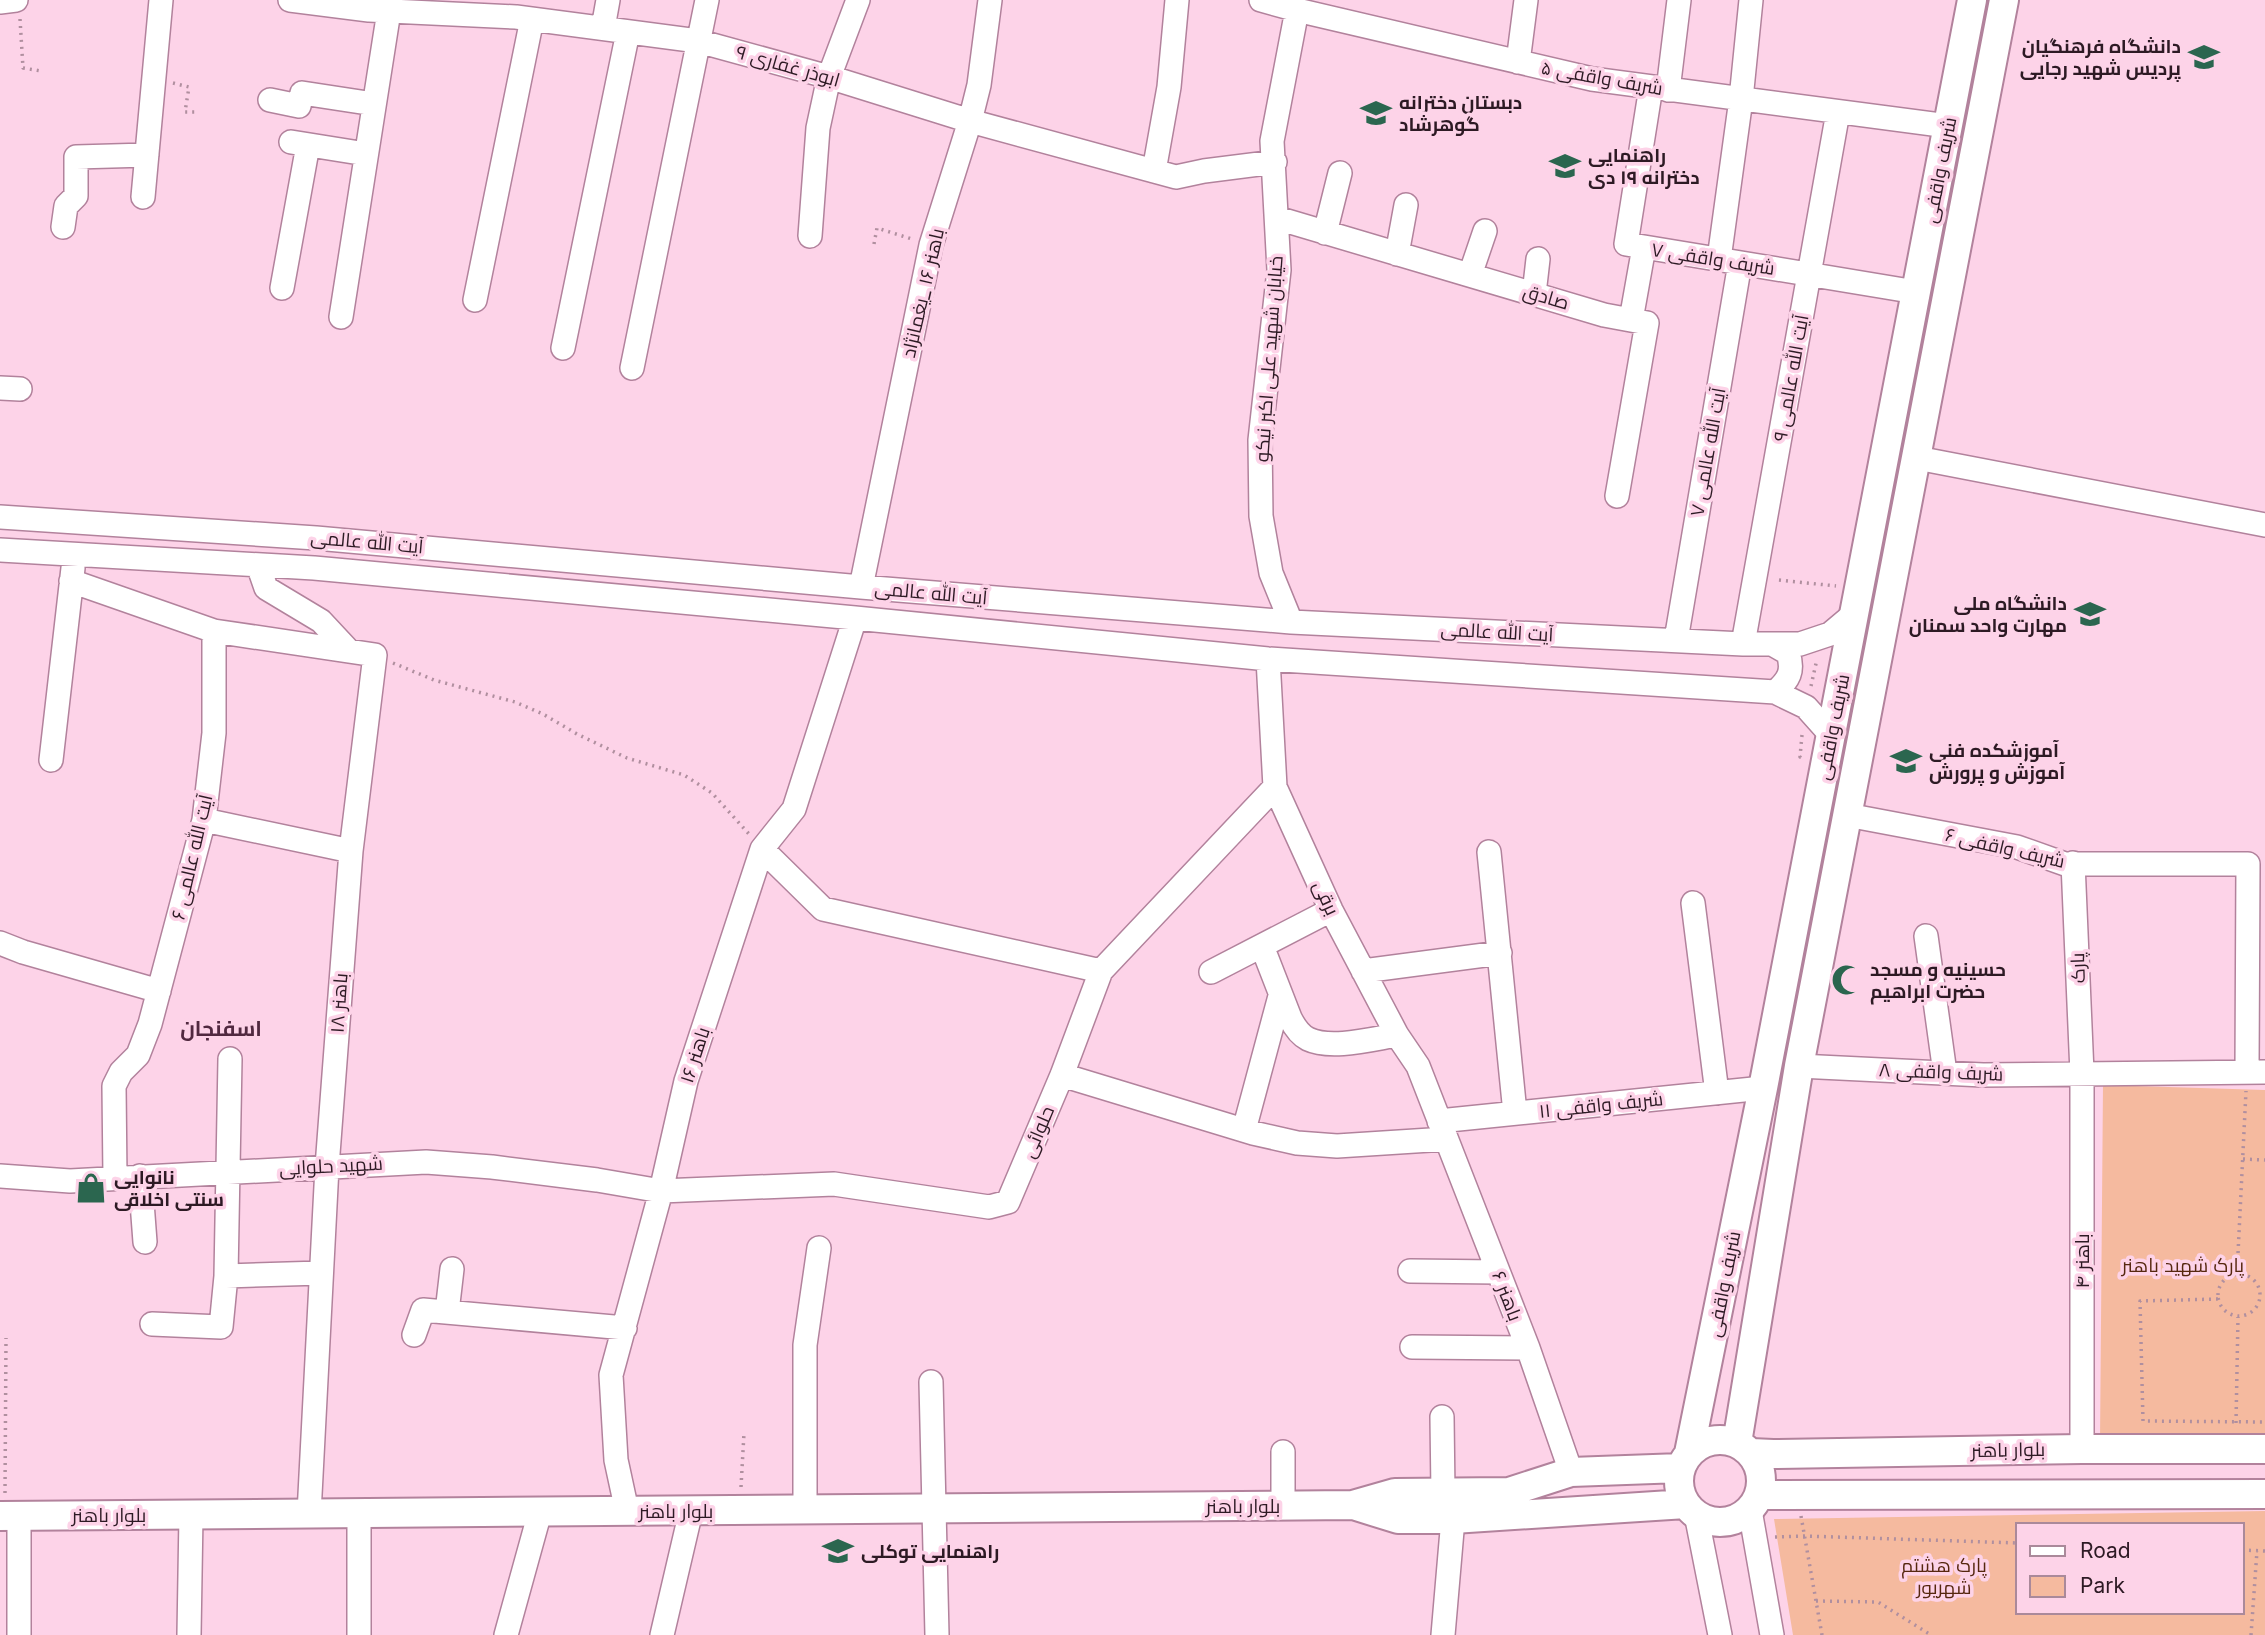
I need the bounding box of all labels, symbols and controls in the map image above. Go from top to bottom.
place label: دانشگاه فرهنگیان پردیس شهید رجایی [2020,35,2181,82]
street label: ابوذر غفاری ۹ [733,40,843,92]
school or university icon: دانشگاه فرهنگیان پردیس شهید رجایی [2187,40,2221,74]
street label: شریف واقفی ۵ [1539,56,1665,100]
place label: دبستان دخترانه گوهرشاد [1399,91,1522,136]
school or university icon: دبستان دخترانه گوهرشاد [1359,96,1393,130]
street label: شریف واقفی [1918,115,1962,225]
place label: راهنمایی دخترانه ۱۹ دی [1588,144,1700,189]
school or university icon: راهنمایی دخترانه ۱۹ دی [1548,149,1582,183]
street label: باهنر ۱۶ _یغمانژاد [897,226,949,360]
street label: شریف واقفی ۷ [1650,238,1776,280]
street label: خیابان شهید علی اکبر نیکو [1250,255,1288,463]
street label: صادق [1520,280,1572,315]
street label: آیت الله عالمی ۹ [1768,313,1813,443]
street label: آیت الله عالمی ۷ [1684,386,1731,518]
street label: آیت الله عالمی [310,525,424,558]
street label: آیت الله عالمی [874,576,988,609]
place label: دانشگاه ملی مهارت واحد سمنان [1909,592,2067,637]
school or university icon: دانشگاه ملی مهارت واحد سمنان [2073,597,2107,631]
street label: آیت الله عالمی [1440,617,1554,646]
street label: شریف واقفی [1811,672,1855,782]
place label: آموزشکده فنی آموزش و پرورش [1929,739,2065,786]
school or university icon: آموزشکده فنی آموزش و پرورش [1889,744,1923,778]
street label: آیت الله عالمی ۶ [165,792,218,922]
street label: شریف واقفی ۶ [1943,823,2067,873]
street label: برقی [1308,877,1344,919]
street label: پارک [2066,952,2091,984]
place label: حسینیه و مسجد حضرت ابراهیم [1870,958,2006,1005]
mosque icon: حسینیه و مسجد حضرت ابراهیم [1830,963,1864,997]
street label: باهنر ۱۸ [325,972,353,1034]
district label: اسفنجان [180,1016,262,1041]
street label: باهنر ۱۶ [675,1024,715,1086]
street label: شریف واقفی ۸ [1878,1058,2004,1086]
street label: شریف واقفی ۱۱ [1538,1087,1664,1123]
street label: حلوائی [1017,1102,1059,1162]
street label: شهید حلوایی [279,1152,383,1180]
place label: نانوایی سنتی اخلاقی [114,1166,224,1211]
shop icon: نانوایی سنتی اخلاقی [74,1171,108,1205]
street label: شریف واقفی [1702,1229,1746,1339]
street label: باهنر ۴ [2071,1233,2094,1289]
park label: پارک شهید باهنر [2121,1254,2244,1278]
street label: باهنر ۶ [1487,1268,1527,1324]
street label: بلوار باهنر [1970,1438,2045,1462]
street label: بلوار باهنر [1205,1495,1280,1518]
street label: بلوار باهنر [638,1500,713,1523]
street label: بلوار باهنر [71,1504,146,1527]
legend [2016,1523,2244,1614]
school or university icon: راهنمایی توکلی [821,1534,855,1568]
text: Road [2080,1538,2131,1563]
place label: راهنمایی توکلی [861,1540,999,1563]
park label: پارک هشتم شهریور [1901,1554,1987,1599]
text: Park [2080,1573,2125,1598]

